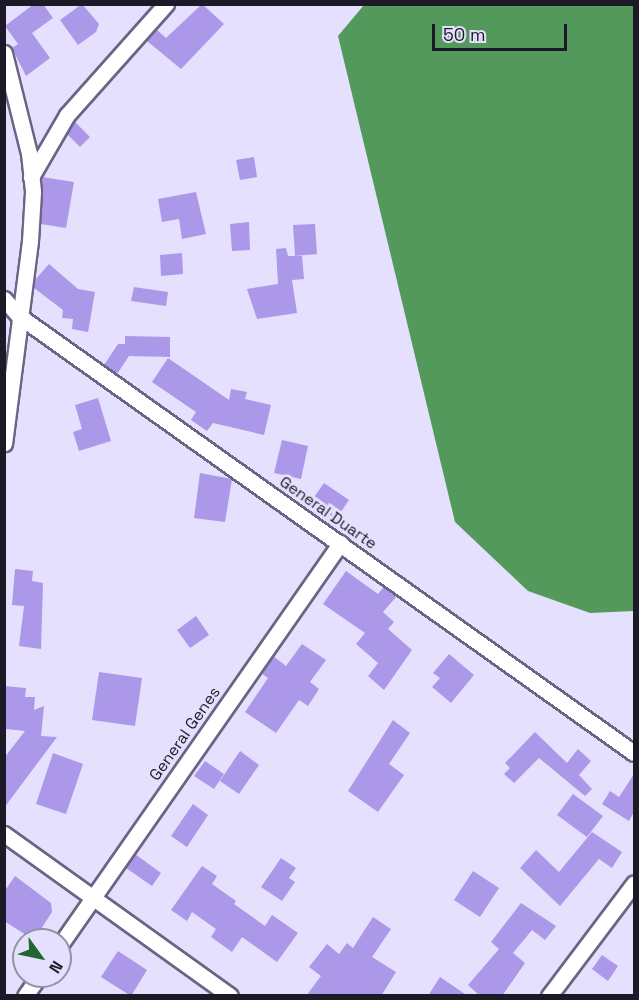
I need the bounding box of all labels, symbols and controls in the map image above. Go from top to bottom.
scale bar [435,12,570,50]
text: 50 m [443,23,485,46]
street label: General Duarte [276,472,380,554]
street label: General Genes [146,683,224,785]
north arrow [12,928,72,988]
text: N [44,957,68,977]

